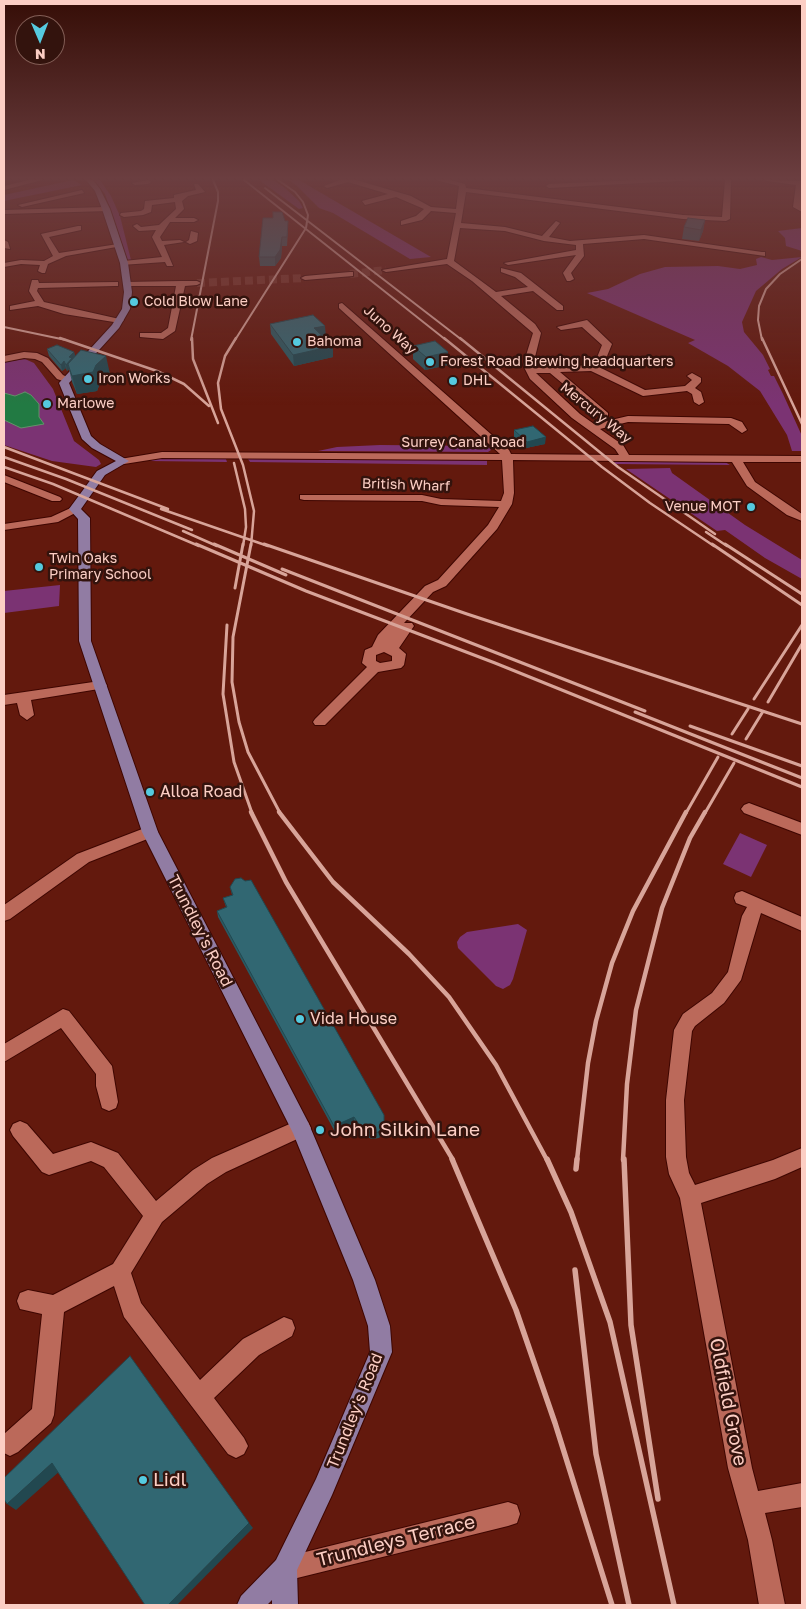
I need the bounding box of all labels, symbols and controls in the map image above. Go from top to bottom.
north arrow [15,15,65,65]
text: N [35,46,46,63]
place label: Cold Blow Lane [144,294,248,310]
marker: Cold Blow Lane [128,296,140,308]
street label: Juno Way [360,302,420,358]
place label: Bahoma [307,334,362,350]
marker: Bahoma [291,336,303,348]
place label: Forest Road Brewing headquarters [440,354,673,370]
marker: Forest Road Brewing headquarters [424,356,436,368]
place label: Iron Works [98,371,170,387]
marker: Iron Works [82,373,94,385]
place label: DHL [463,373,491,389]
marker: DHL [447,375,459,387]
street label: Mercury Way [557,379,635,447]
place label: Marlowe [57,396,114,412]
marker: Marlowe [41,398,53,410]
street label: Surrey Canal Road [401,435,525,451]
street label: British Wharf [362,475,450,495]
place label: Venue MOT [665,499,741,515]
marker: Venue MOT [745,501,757,513]
place label: Twin Oaks Primary School [49,551,151,584]
marker: Twin Oaks Primary School [33,561,45,573]
place label: Alloa Road [160,782,242,802]
marker: Alloa Road [144,786,156,798]
street label: Trundley's Road [164,872,236,990]
place label: Vida House [310,1009,397,1029]
marker: Vida House [294,1013,306,1025]
place label: John Silkin Lane [330,1119,480,1141]
marker: John Silkin Lane [314,1124,326,1136]
street label: Oldfield Grove [704,1336,752,1468]
street label: Trundley's Road [323,1350,387,1472]
place label: Lidl [153,1469,187,1491]
marker: Lidl [137,1474,149,1486]
street label: Trundleys Terrace [315,1510,477,1572]

